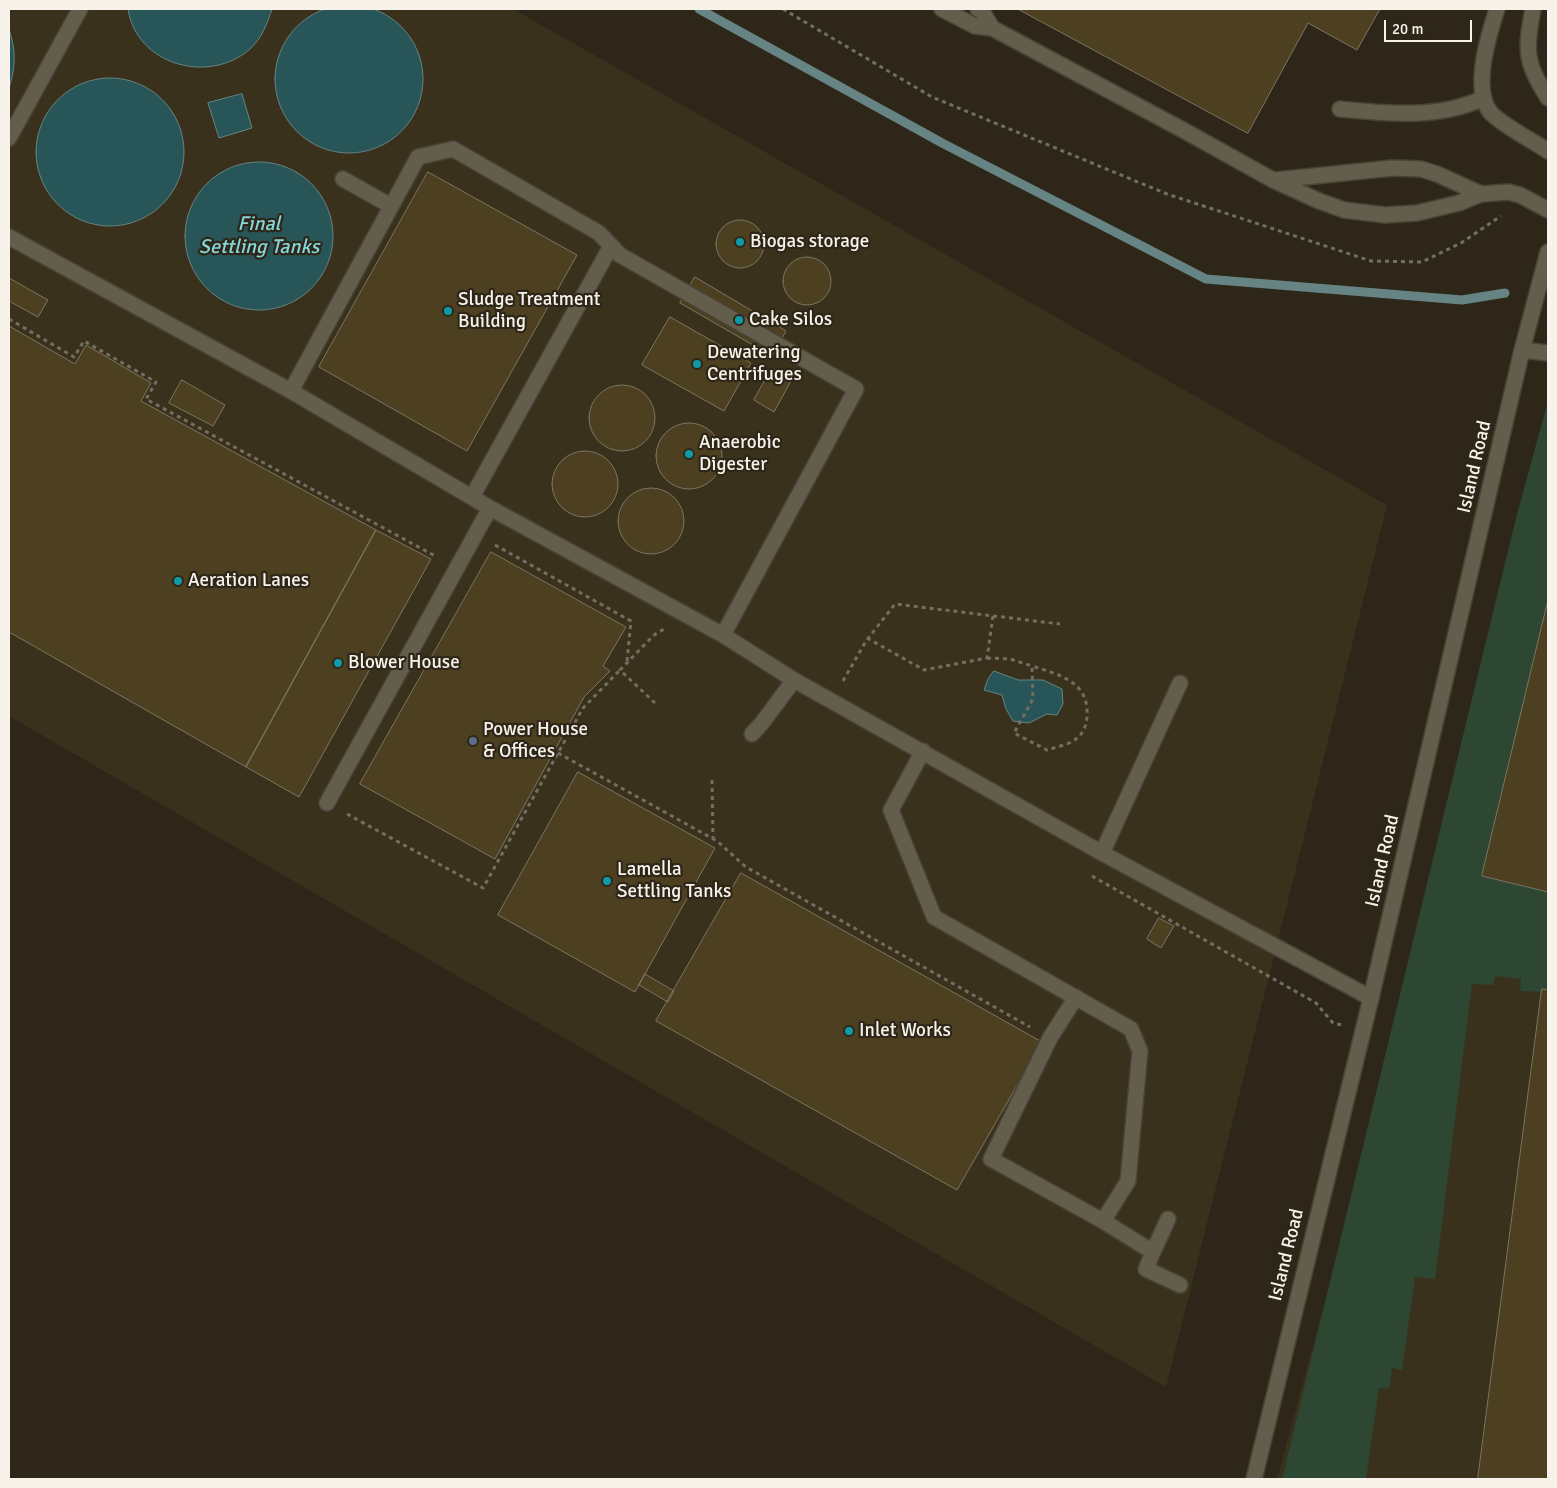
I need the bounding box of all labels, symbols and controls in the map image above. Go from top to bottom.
scale bar [1387,10,1474,42]
text: 20 m [1392,20,1423,38]
water label: Final Settling Tanks [199,213,319,260]
place label: Biogas storage [750,231,869,253]
marker: Biogas storage [734,236,746,248]
place label: Sludge Treatment Building [458,289,600,333]
marker: Sludge Treatment Building [442,305,454,317]
place label: Cake Silos [749,309,832,331]
marker: Cake Silos [733,314,745,326]
place label: Dewatering Centrifuges [707,342,802,386]
marker: Dewatering Centrifuges [691,358,703,370]
street label: Island Road [1453,418,1497,516]
place label: Anaerobic Digester [699,432,781,476]
marker: Anaerobic Digester [683,448,695,460]
place label: Aeration Lanes [188,570,309,592]
marker: Aeration Lanes [172,575,184,587]
place label: Blower House [348,652,460,674]
marker: Blower House [332,657,344,669]
place label: Power House & Offices [483,719,588,763]
marker: Power House & Offices [467,735,479,747]
street label: Island Road [1361,812,1405,910]
place label: Lamella Settling Tanks [617,859,731,903]
marker: Lamella Settling Tanks [601,875,613,887]
place label: Inlet Works [859,1020,951,1042]
marker: Inlet Works [843,1025,855,1037]
street label: Island Road [1265,1206,1309,1304]

